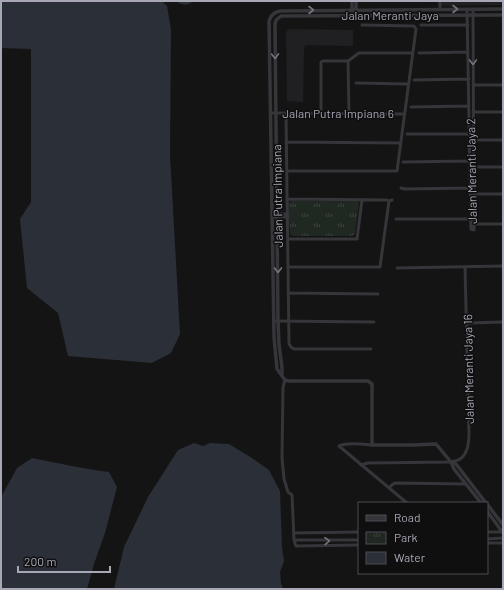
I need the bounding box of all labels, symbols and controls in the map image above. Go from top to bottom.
one-way arrow [452,5,458,13]
one-way arrow [308,6,314,14]
street label: Jalan Meranti Jaya [341,8,439,22]
one-way arrow [271,53,279,59]
one-way arrow [469,59,477,65]
street label: Jalan Putra Impiana 6 [282,106,394,120]
street label: Jalan Meranti Jaya 2 [463,118,479,224]
street label: Jalan Putra Impiana [269,144,285,248]
one-way arrow [274,267,282,273]
street label: Jalan Meranti Jaya 16 [460,314,476,424]
legend [358,502,488,574]
text: Road [394,510,421,524]
text: Park [394,530,418,544]
one-way arrow [324,536,330,545]
scale bar [18,548,110,574]
text: Water [394,550,426,564]
text: 200 m [24,554,56,568]

